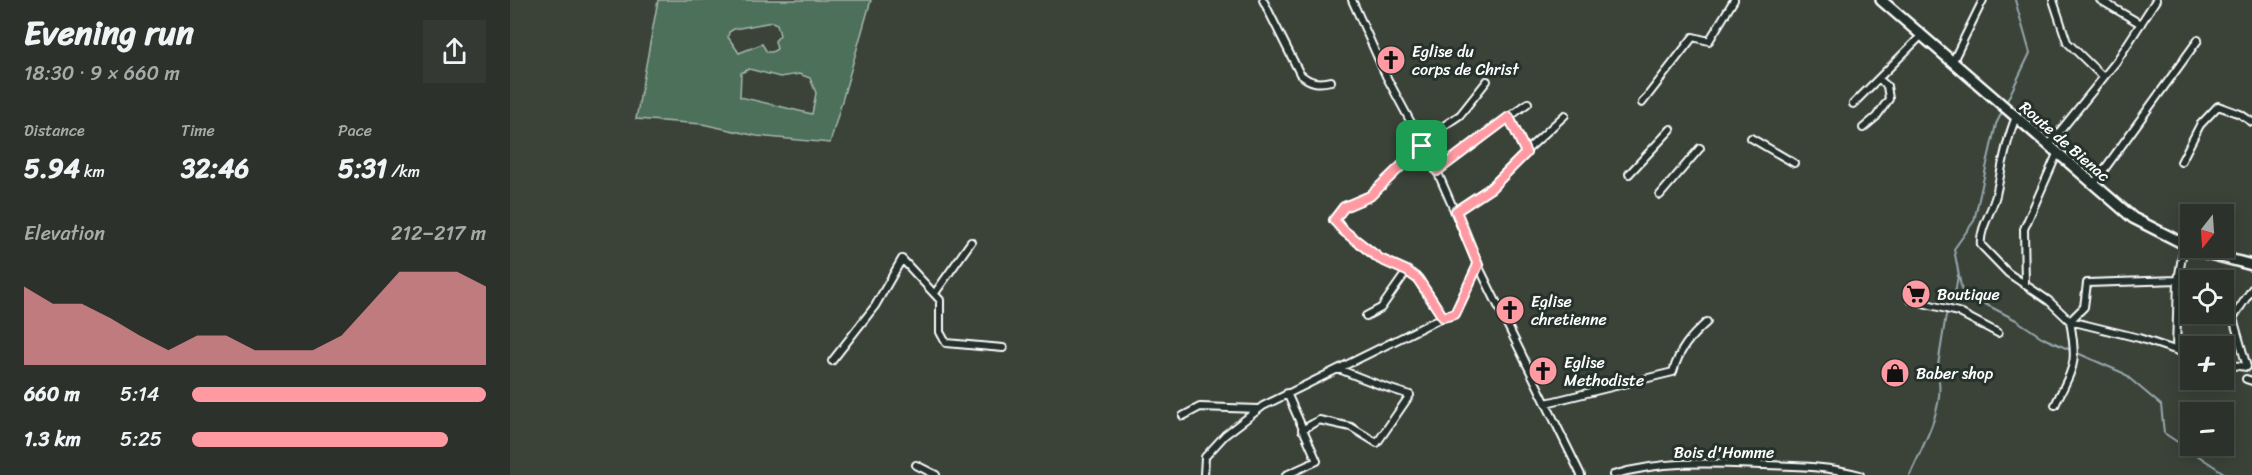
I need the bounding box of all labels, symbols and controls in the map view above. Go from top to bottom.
text: Evening run [24,4,194,62]
button: share [423,20,486,83]
place label: Eglise du corps de Christ [1412,37,1519,84]
church icon: Eglise du corps de Christ [1375,44,1407,76]
text: 18:30 · 9 × 660 m [24,56,180,91]
street label: Route de Bienac [2013,93,2117,189]
text: Distance [24,116,85,145]
text: Time [181,116,215,145]
text: Pace [338,116,372,145]
pin [1396,120,1447,171]
icon: arrive [1405,129,1438,162]
text: 5.94 [24,145,80,191]
text: 32:46 [181,145,249,191]
text: 5:31 [338,145,387,191]
text: km [80,157,105,186]
text: /km [387,157,420,186]
north arrow [2180,204,2234,258]
map controls [2180,204,2234,456]
text: Elevation [24,216,105,251]
text: 212–217 m [391,216,486,251]
button: locate [2180,270,2234,324]
supermarket icon: Boutique [1900,278,1932,310]
place label: Boutique [1937,280,2000,309]
place label: Eglise chretienne [1531,287,1607,334]
church icon: Eglise chretienne [1494,294,1526,326]
button: + [2180,336,2234,390]
place label: Eglise Methodiste [1564,348,1644,395]
church icon: Eglise Methodiste [1527,355,1559,387]
shop icon: Baber shop [1879,357,1911,389]
place label: Baber shop [1916,359,1994,388]
text: 660 m [24,377,80,412]
text: 5:14 [120,377,159,412]
button: − [2180,402,2234,456]
text: 1.3 km [24,422,81,457]
text: 5:25 [120,422,162,457]
street label: Bois d'Homme [1674,438,1774,467]

